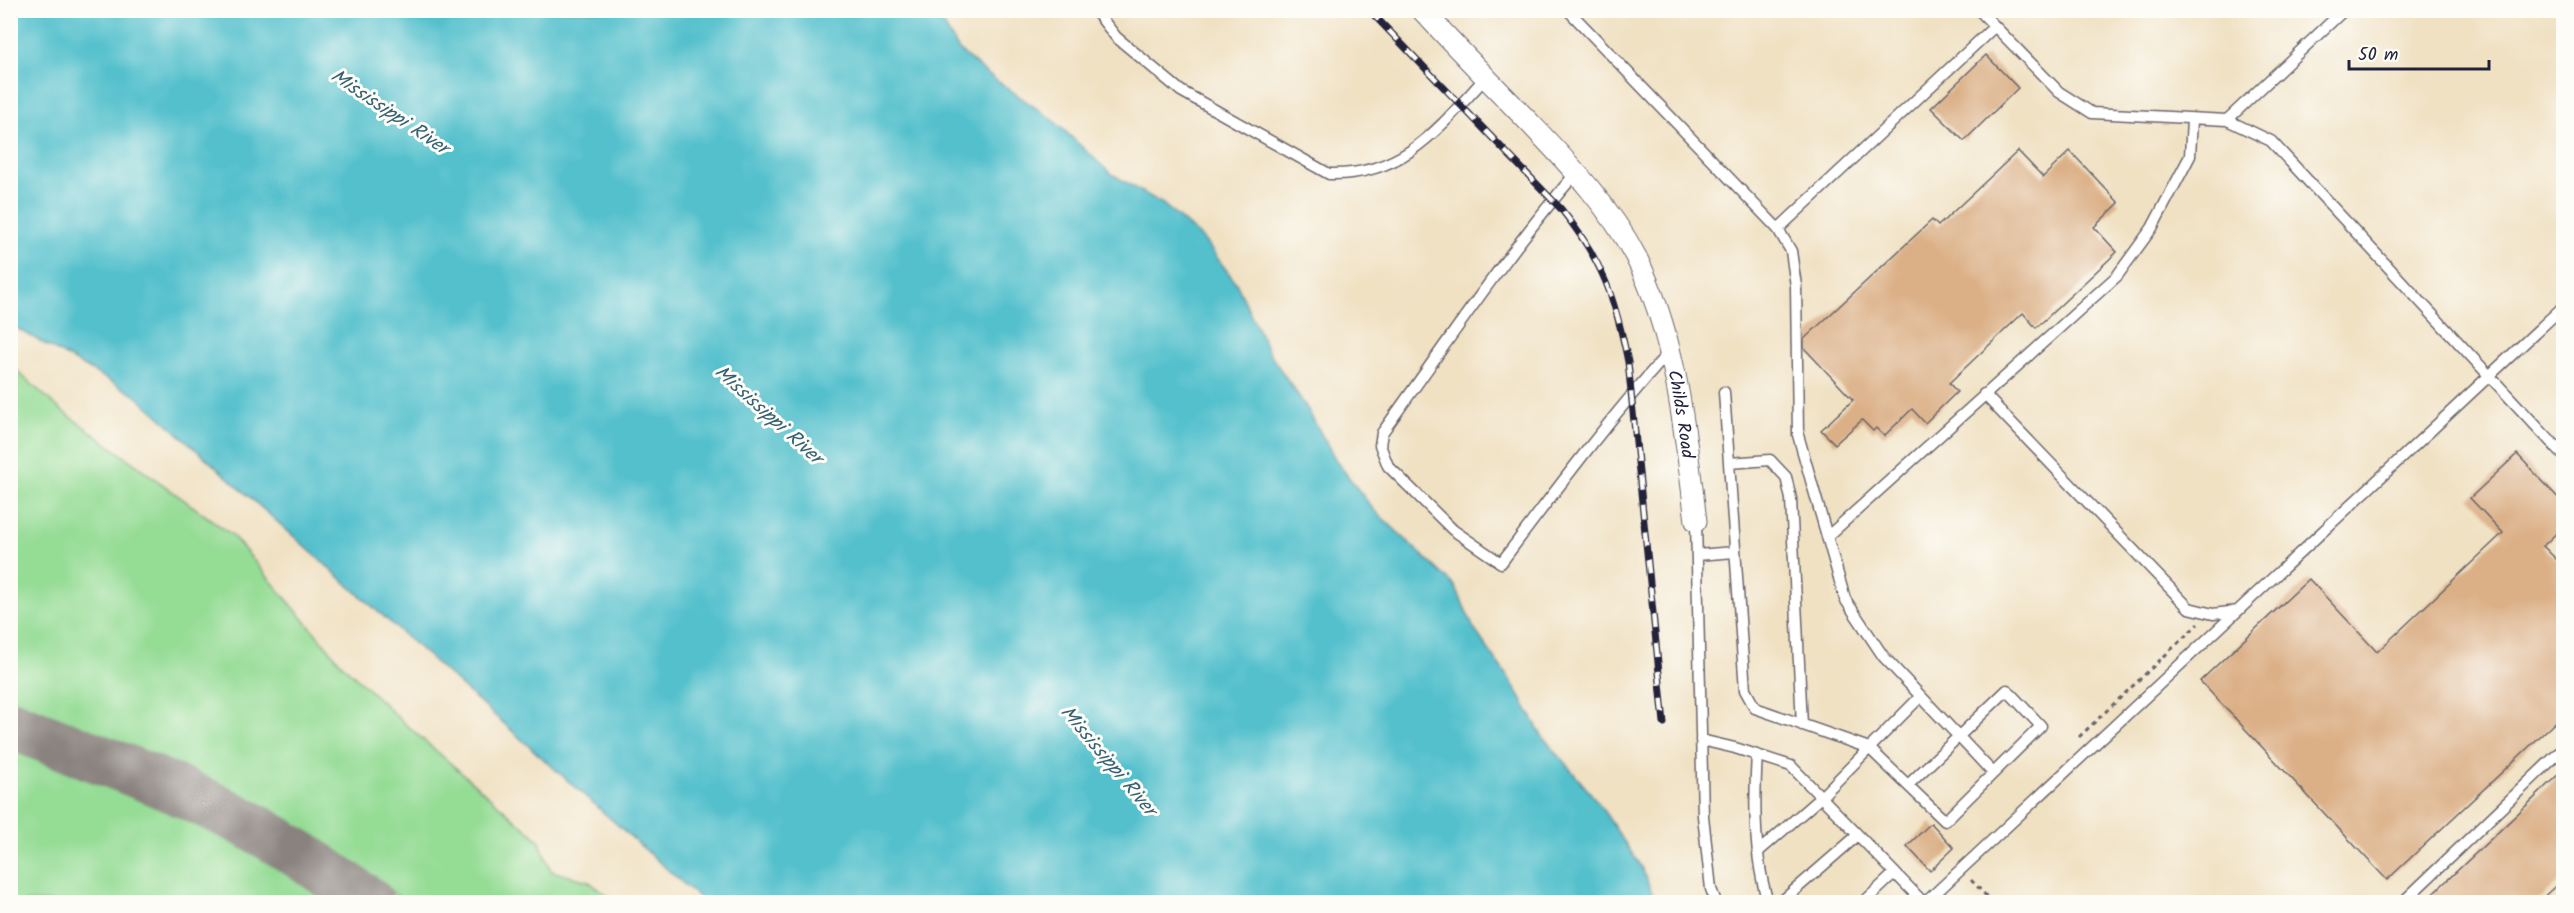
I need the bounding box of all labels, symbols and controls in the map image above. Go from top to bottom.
scale bar [2349,33,2488,71]
text: 50 m [2358,41,2398,70]
water label: Mississippi River [323,61,458,167]
water label: Mississippi River [706,358,832,476]
street label: Childs Road [1658,368,1701,461]
water label: Mississippi River [1051,699,1166,827]

